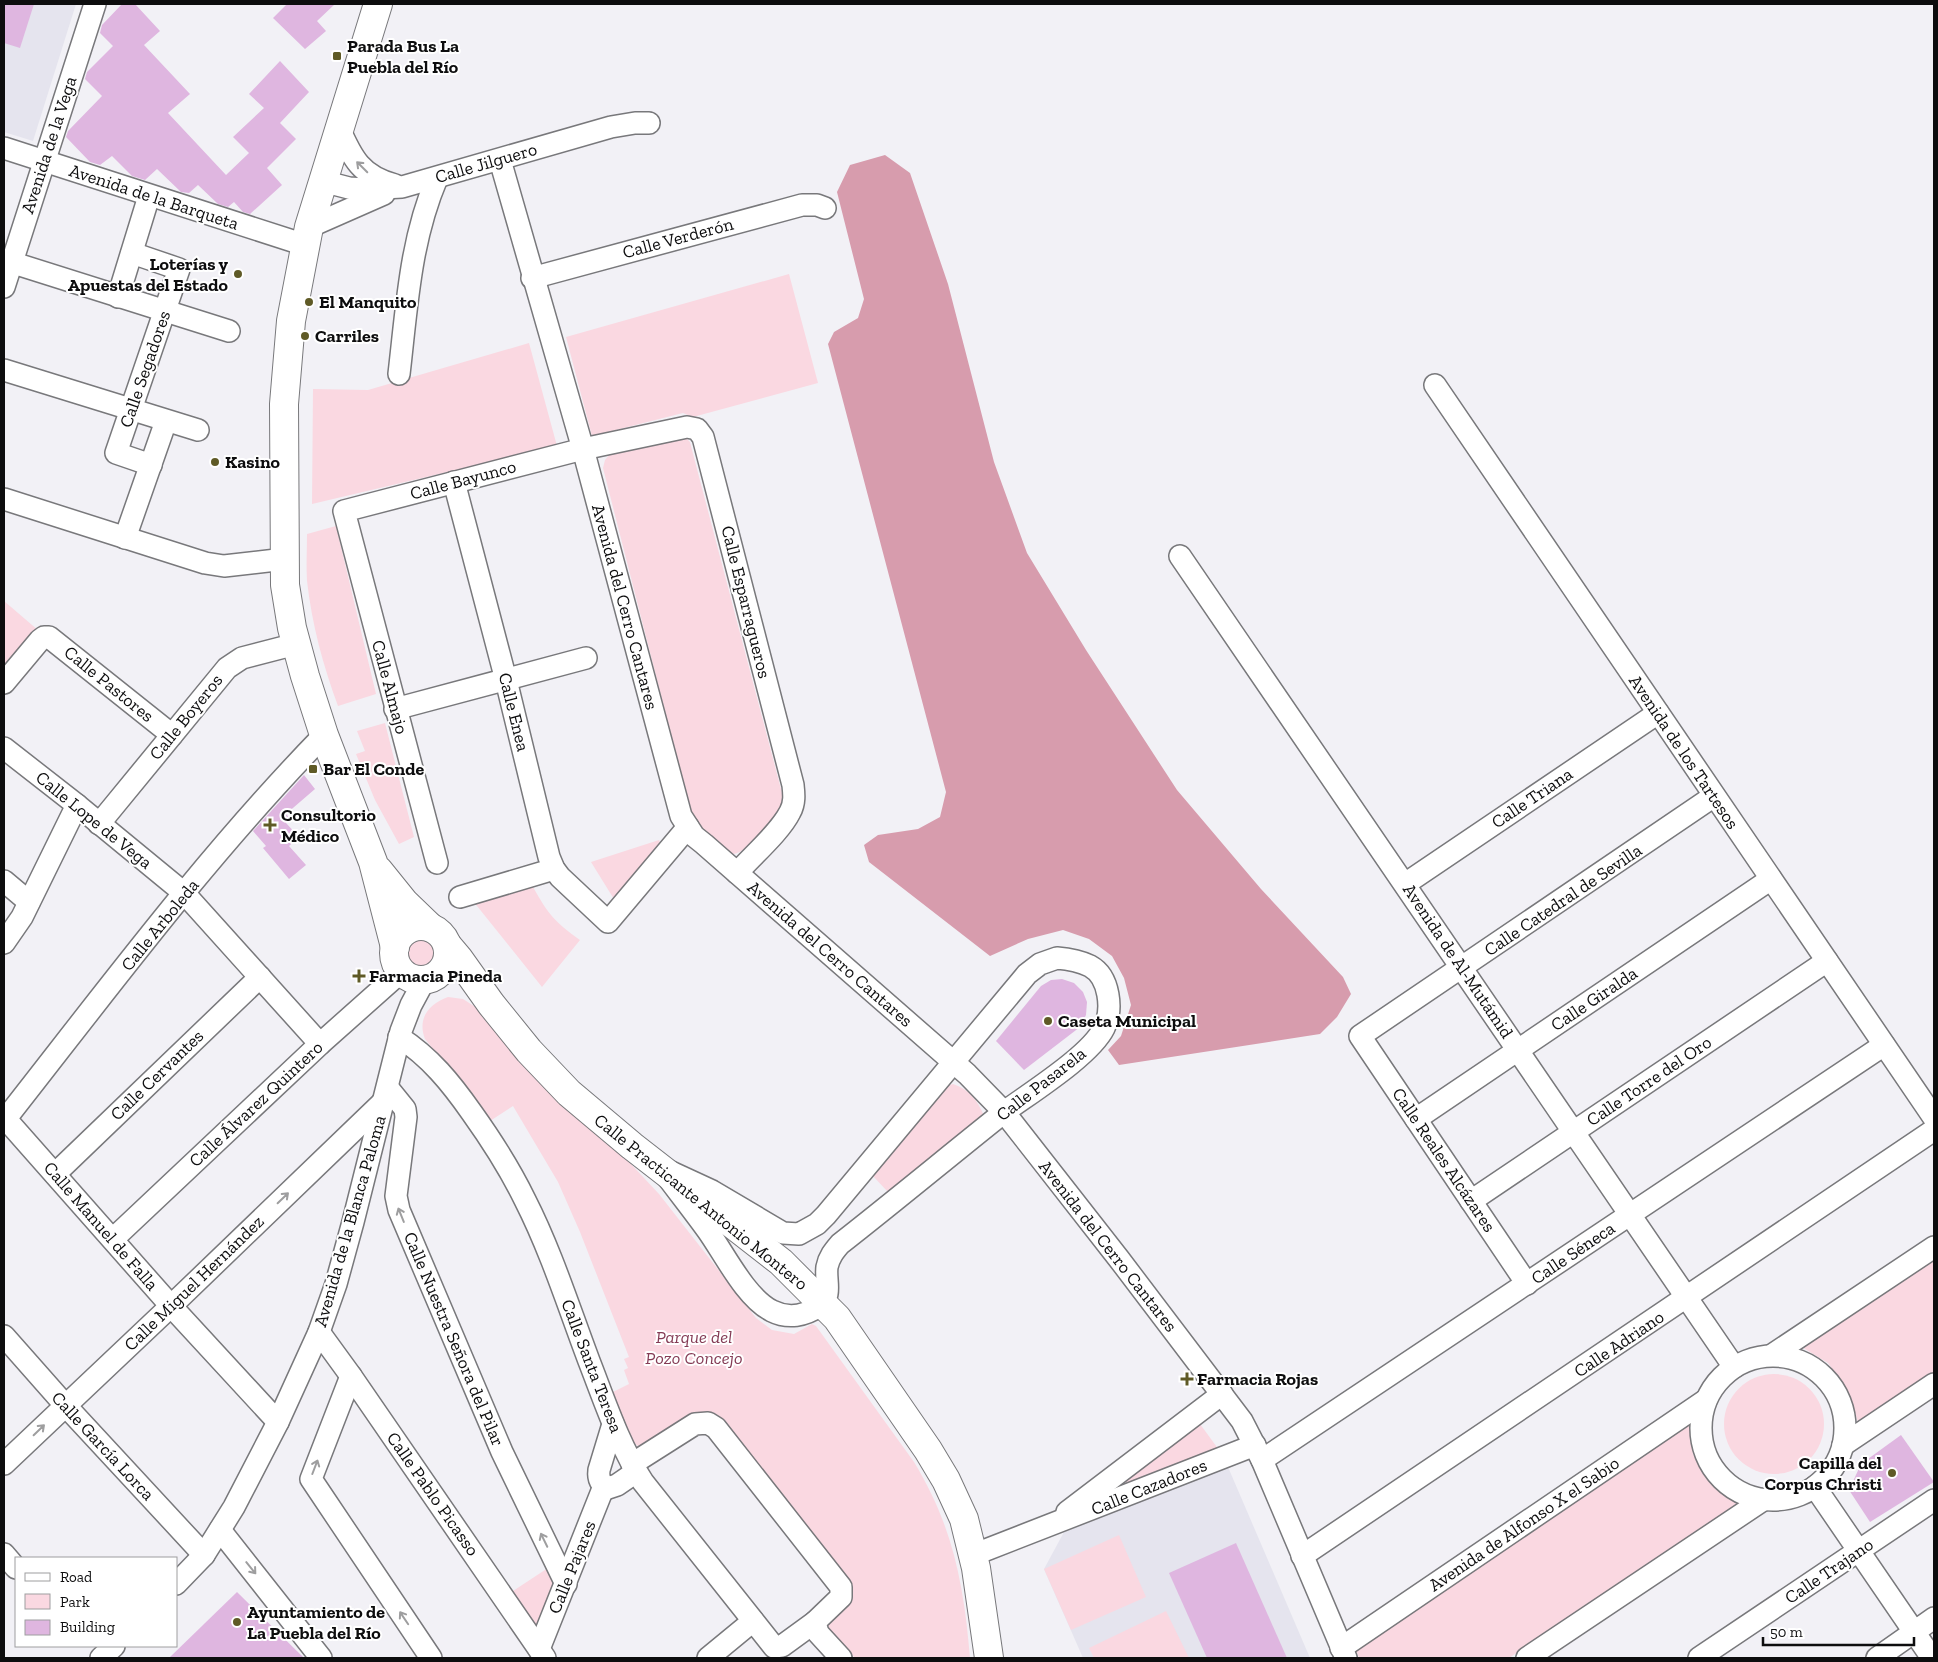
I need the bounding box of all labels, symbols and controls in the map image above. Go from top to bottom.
place label: Parada Bus La Puebla del Río [347,35,459,78]
marker: Parada Bus La Puebla del Río [331,50,343,62]
street label: Avenida de la Vega [16,73,82,216]
street label: Calle Jilguero [432,138,540,188]
street label: Avenida de la Barqueta [67,159,242,235]
one-way arrow [355,161,368,173]
street label: Calle Verderón [620,212,736,263]
place label: Loterías y Apuestas del Estado [68,253,229,296]
marker: Loterías y Apuestas del Estado [232,268,244,280]
place label: El Manquito [319,291,417,313]
marker: El Manquito [303,296,315,308]
street label: Calle Segadores [115,308,175,430]
place label: Carriles [315,325,379,347]
marker: Carriles [299,330,311,342]
place label: Kasino [225,451,281,473]
street label: Calle Bayunco [408,455,518,505]
marker: Kasino [209,456,221,468]
street label: Avenida del Cerro Cantares [587,502,663,712]
street label: Calle Esparragueros [716,523,776,681]
street label: Calle Almajo [367,638,413,736]
street label: Calle Pastores [60,641,158,727]
street label: Calle Boyeros [145,669,227,764]
street label: Calle Enea [494,670,534,754]
street label: Avenida de los Tartesos [1624,671,1744,833]
place label: Bar El Conde [323,758,424,780]
marker: Bar El Conde [307,763,319,775]
street label: Calle Triana [1487,763,1577,833]
street label: Calle Lope de Vega [31,766,157,874]
place label: Consultorio Médico [281,804,376,847]
marker: Consultorio Médico [263,818,277,832]
street label: Calle Catedral de Sevilla [1480,839,1646,961]
street label: Calle Arboleda [116,874,204,975]
street label: Avenida del Cerro Cantares [743,876,917,1032]
street label: Avenida de Al-Mutámid [1398,880,1518,1042]
street label: Calle Giralda [1547,962,1642,1036]
place label: Farmacia Pineda [369,965,502,987]
marker: Farmacia Pineda [353,970,365,982]
place label: Caseta Municipal [1058,1010,1196,1032]
marker: Caseta Municipal [1042,1015,1054,1027]
street label: Calle Cervantes [106,1025,208,1125]
street label: Calle Torre del Oro [1582,1031,1716,1131]
street label: Calle Álvarez Quintero [184,1036,328,1172]
street label: Calle Pasarela [992,1042,1090,1126]
street label: Calle Reales Alcázares [1387,1084,1501,1237]
street label: Calle Practicante Antonio Montero [590,1109,812,1295]
street label: Avenida de la Blanca Paloma [309,1112,391,1329]
street label: Avenida del Cerro Cantares [1034,1156,1182,1336]
street label: Calle Manuel de Falla [39,1157,163,1295]
one-way arrow [277,1192,290,1204]
one-way arrow [396,1208,405,1223]
street label: Calle Miguel Hernández [120,1211,268,1355]
street label: Calle Séneca [1527,1217,1619,1289]
street label: Calle Nuestra Señora del Pilar [399,1229,509,1449]
street label: Calle Santa Teresa [556,1296,628,1436]
street label: Calle Adriano [1570,1306,1668,1382]
park label: Parque del Pozo Concejo [645,1326,743,1369]
place label: Farmacia Rojas [1197,1368,1318,1390]
marker: Farmacia Rojas [1181,1373,1193,1385]
street label: Calle García Lorca [47,1387,159,1505]
one-way arrow [33,1424,45,1436]
street label: Calle Pablo Picasso [382,1428,484,1560]
street label: Avenida de Alfonso X el Sabio [1424,1452,1624,1596]
place label: Capilla del Corpus Christi [1764,1452,1883,1495]
street label: Calle Cazadores [1088,1454,1210,1520]
one-way arrow [311,1460,321,1475]
marker: Capilla del Corpus Christi [1886,1467,1898,1479]
street label: Calle Pajares [543,1517,601,1617]
one-way arrow [539,1533,549,1548]
street label: Calle Trajano [1781,1533,1877,1609]
legend [15,1557,178,1647]
one-way arrow [245,1561,256,1574]
text: Road [60,1568,93,1586]
text: Park [60,1593,90,1611]
place label: Ayuntamiento de La Puebla del Río [247,1601,385,1644]
one-way arrow [399,1611,409,1625]
scale bar [1763,1614,1914,1646]
marker: Ayuntamiento de La Puebla del Río [231,1616,243,1628]
text: Building [60,1618,115,1636]
text: 50 m [1770,1623,1803,1641]

